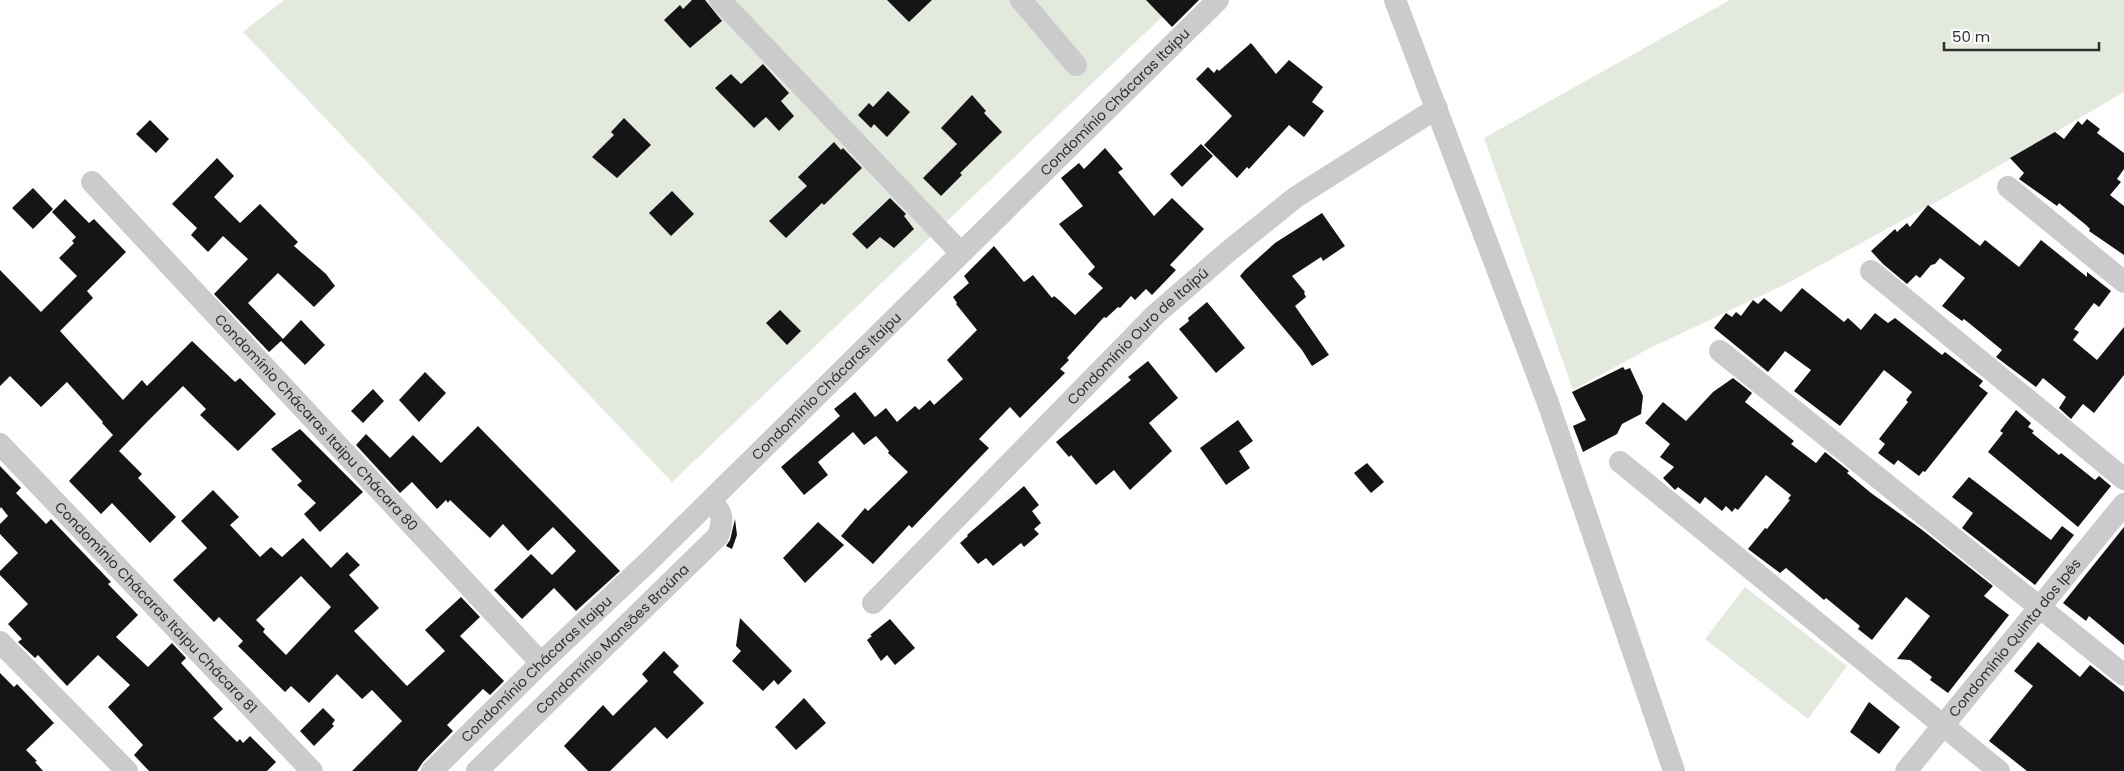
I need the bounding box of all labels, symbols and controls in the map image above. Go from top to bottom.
scale bar [1944,20,2099,52]
street label: Condomínio Chácaras Itaipu [1035,23,1194,180]
text: 50 m [1952,26,1990,47]
street label: Condomínio Ouro de Itaipú [1062,263,1213,409]
street label: Condomínio Chácaras Itaipu [747,308,906,465]
street label: Condomínio Chácaras Itaipu Chácara 80 [210,310,423,535]
street label: Condomínio Chácaras Itaipu Chácara 81 [50,497,262,718]
street label: Condomínio Quinta dos Ipês [1944,554,2086,721]
street label: Condomínio Mansões Braúna [531,559,694,719]
street label: Condomínio Chácaras Itaipu [457,591,616,747]

